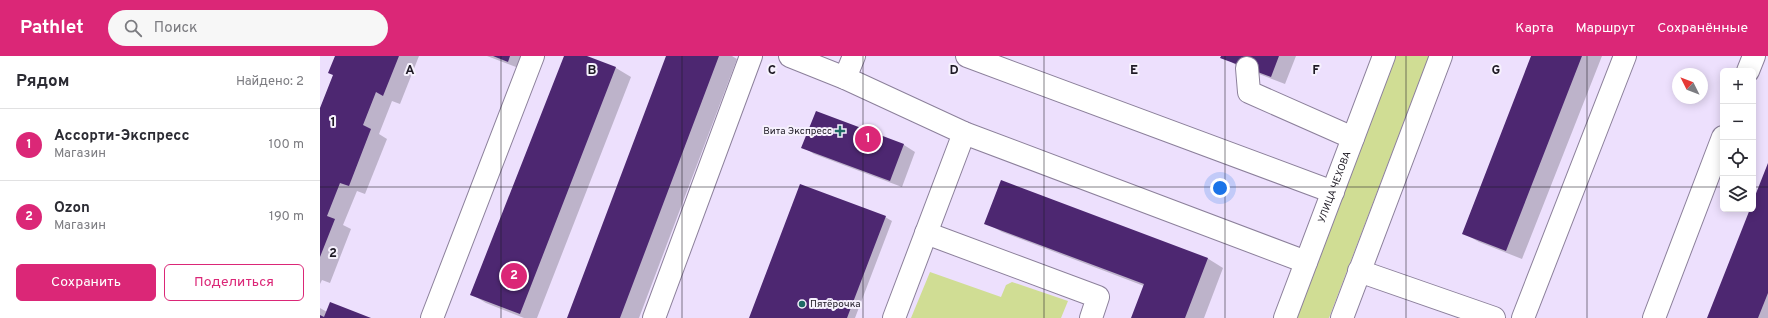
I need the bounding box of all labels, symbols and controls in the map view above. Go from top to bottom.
search box [108,10,388,46]
text: Pathlet [20,16,84,40]
icon: search [122,17,144,39]
text: Поиск [154,19,198,38]
text: Карта [1515,20,1554,37]
text: Маршрут [1576,20,1635,37]
text: Сохранённые [1657,20,1748,37]
text: A [405,63,415,79]
text: B [588,63,597,79]
text: C [768,63,776,79]
text: D [949,63,959,79]
text: E [1130,63,1138,79]
text: F [1312,63,1320,79]
text: G [1492,63,1501,79]
north arrow [1672,68,1708,104]
map controls [1720,68,1756,212]
button: + [1720,68,1756,104]
text: Рядом [16,71,69,93]
text: Найдено: 2 [236,74,304,90]
button: − [1720,104,1756,140]
text: 1 [330,115,336,131]
pin: 1 [855,124,881,154]
place label: Вита Экспресс [763,125,832,138]
marker: Вита Экспресс [835,126,845,136]
text: Ассорти-Экспресс [54,127,190,146]
text: 1 [26,137,32,153]
text: 100 m [268,137,304,153]
button: locate [1720,140,1756,176]
text: Магазин [54,146,106,162]
street label: УЛИЦА ЧЕХОВА [1315,149,1354,225]
button: layers [1720,176,1756,212]
your location [1210,178,1230,198]
text: Ozon [54,199,90,218]
text: 2 [25,209,33,225]
text: 190 m [269,209,304,225]
text: Магазин [54,218,106,234]
text: 2 [329,246,337,262]
pin: 2 [501,261,527,291]
button: Сохранить [16,264,156,301]
button: Поделиться [164,264,304,301]
place label: Пятёрочка [810,298,861,311]
marker: Пятёрочка [797,299,807,309]

